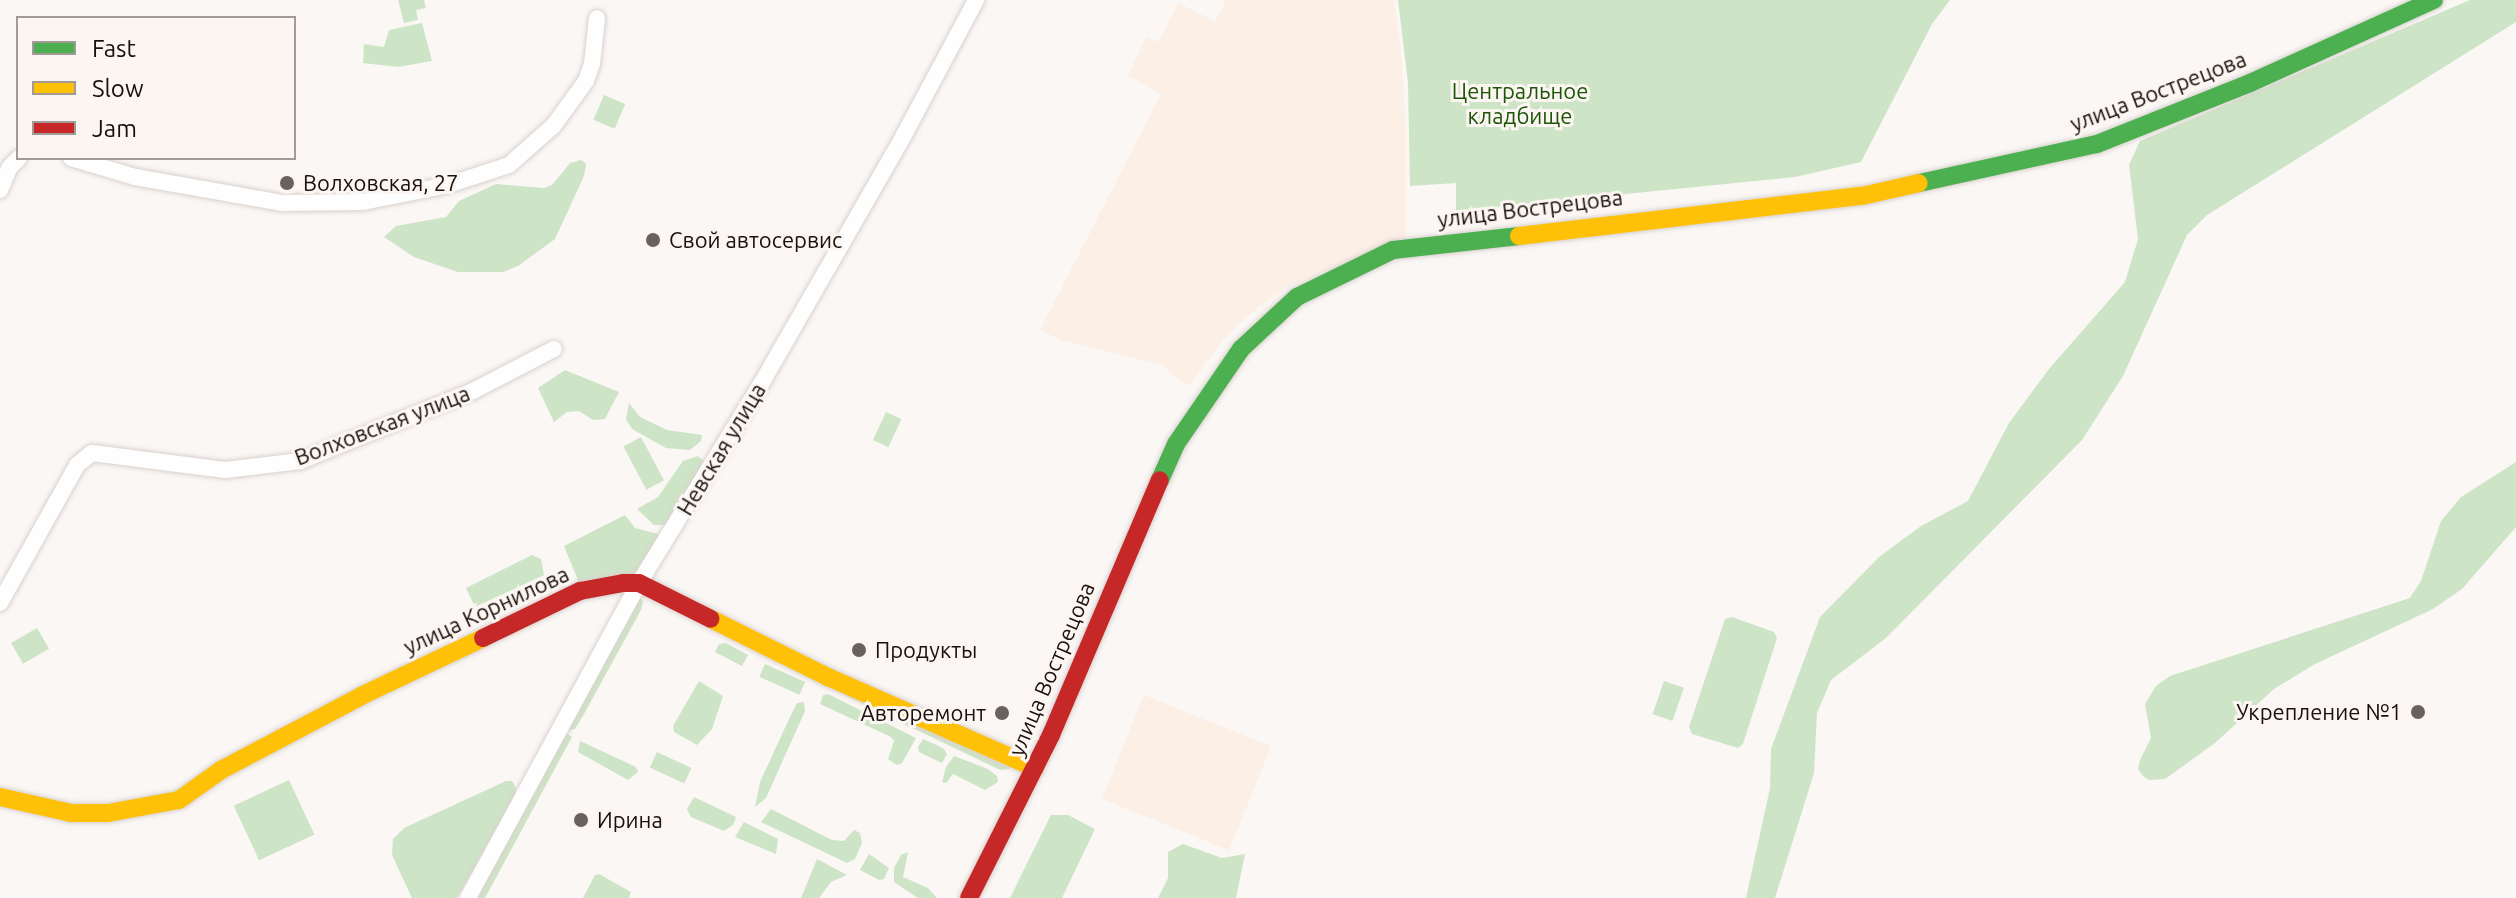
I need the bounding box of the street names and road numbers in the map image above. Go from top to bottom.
street label: улица Вострецова [2066,45,2250,137]
street label: улица Вострецова [1436,184,1624,232]
street label: Невская улица [671,378,771,520]
street label: Волховская улица [291,379,473,471]
street label: улица Корнилова [399,560,573,660]
street label: улица Вострецова [1002,578,1100,760]

